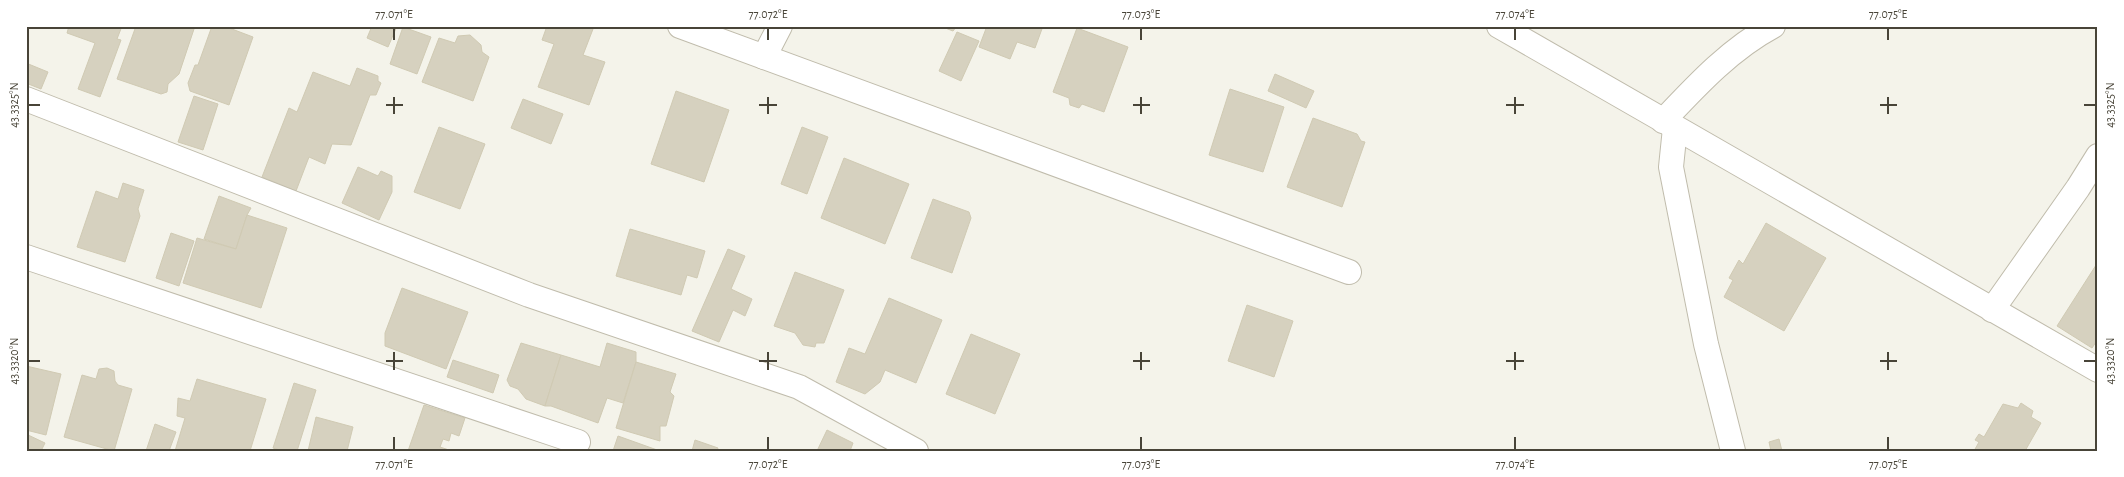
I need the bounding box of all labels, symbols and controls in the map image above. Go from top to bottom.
text: 77.071°E [375,8,413,20]
text: 77.072°E [749,8,788,20]
text: 77.073°E [1122,8,1160,20]
text: 77.074°E [1495,8,1535,20]
text: 77.075°E [1869,8,1907,20]
text: 43.3325°N [8,82,20,128]
text: 43.3325°N [2104,82,2116,128]
text: 43.3320°N [8,338,20,384]
text: 43.3320°N [2104,338,2116,384]
text: 77.071°E [375,458,413,470]
text: 77.072°E [749,458,788,470]
text: 77.073°E [1122,458,1160,470]
text: 77.074°E [1495,458,1535,470]
text: 77.075°E [1869,458,1907,470]

